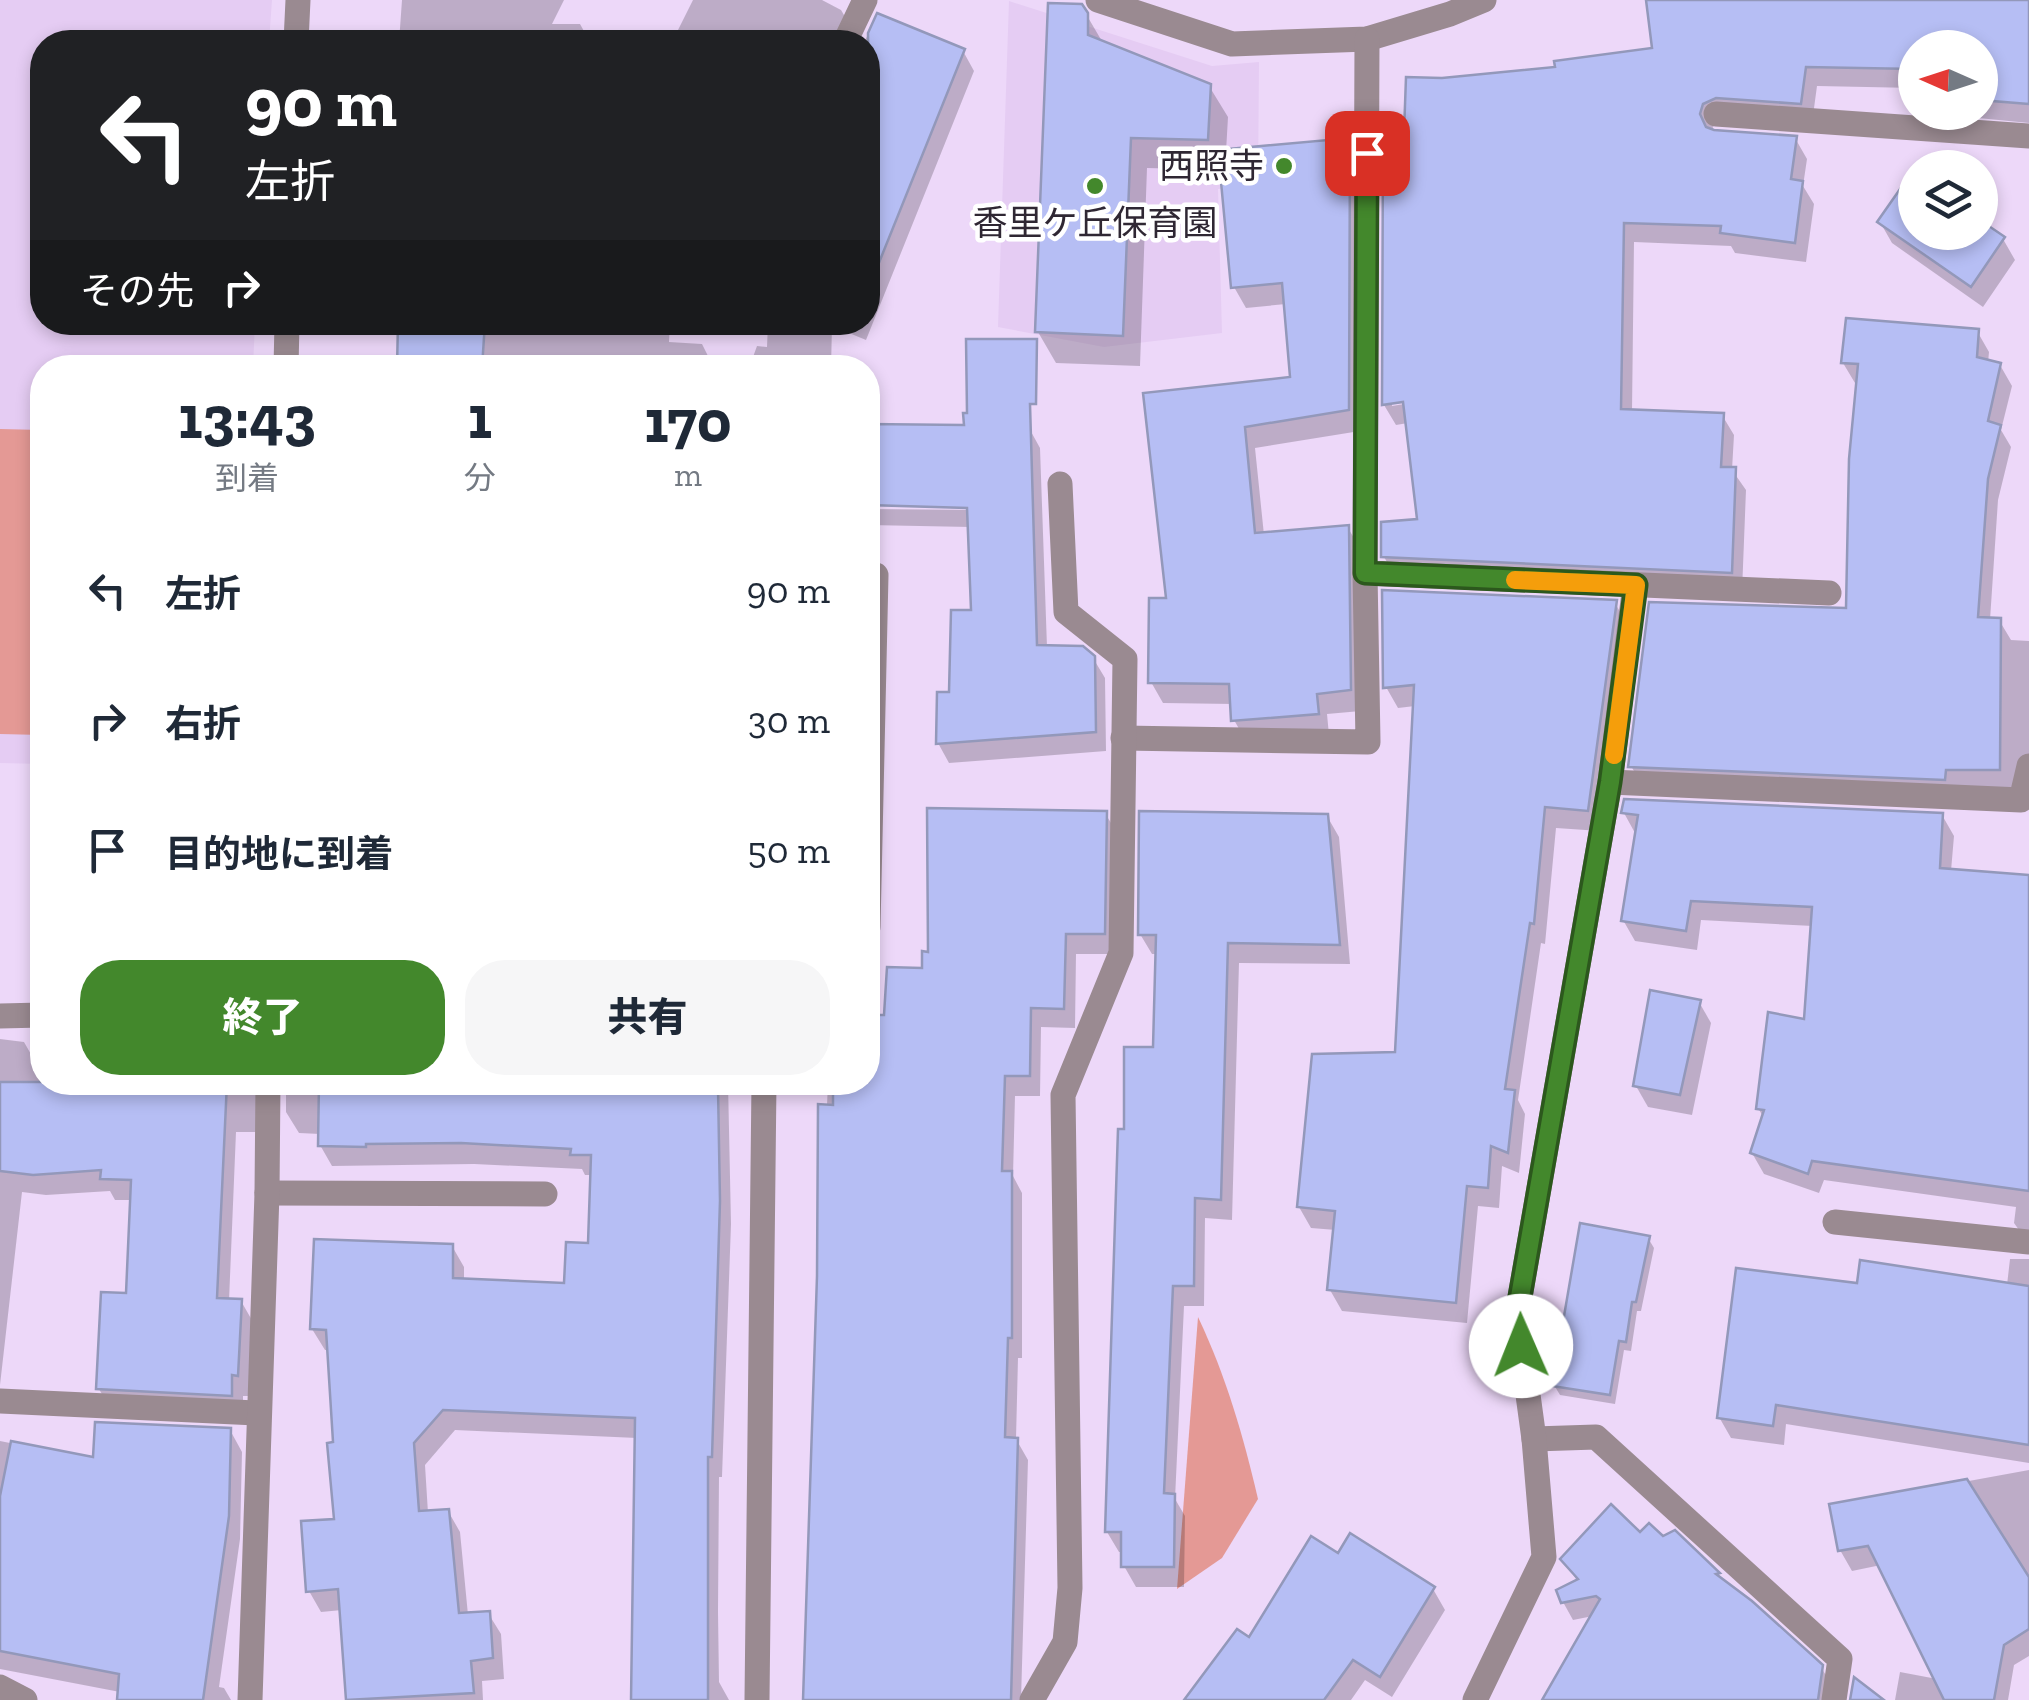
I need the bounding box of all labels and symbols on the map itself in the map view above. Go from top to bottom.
north arrow [1898,30,1998,130]
pin [1325,111,1410,196]
place label: 西照寺 [1159,145,1264,187]
marker: 西照寺 [1273,155,1295,177]
marker: 香里ケ丘保育園 [1084,175,1106,197]
place label: 香里ケ丘保育園 [972,202,1218,244]
position arrow [1469,1294,1573,1398]

